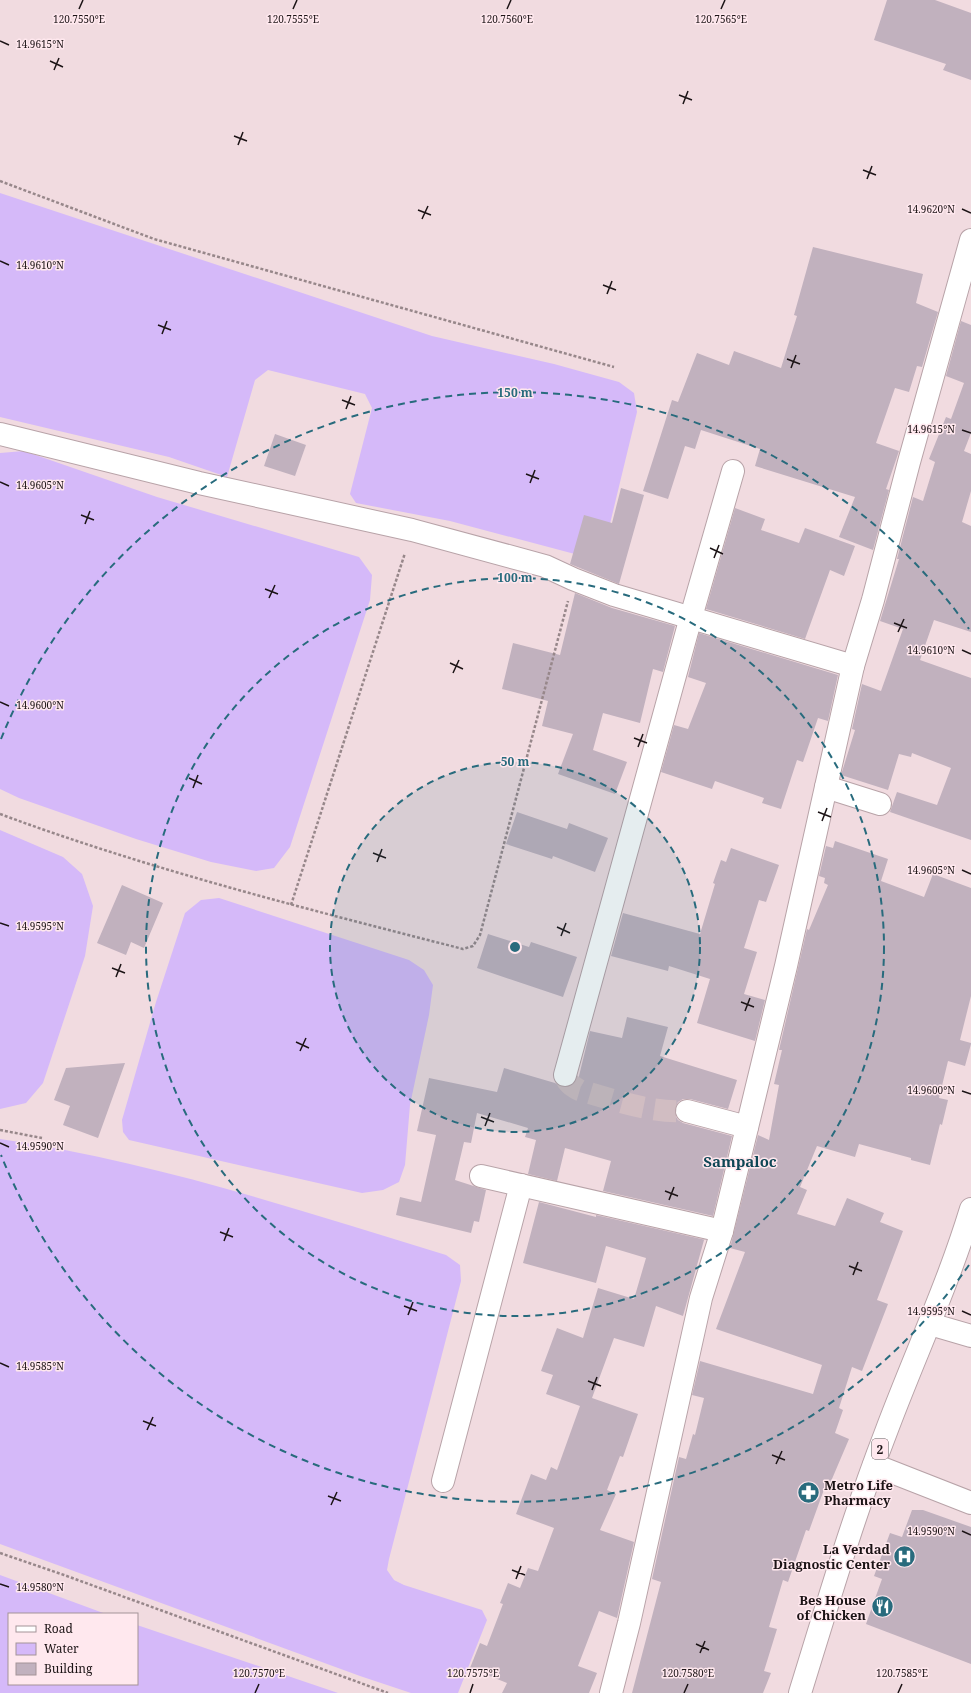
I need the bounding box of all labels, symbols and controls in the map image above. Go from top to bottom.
text: 120.7550°E [53,12,105,26]
text: 120.7555°E [267,12,319,26]
text: 120.7560°E [481,12,533,26]
text: 120.7565°E [695,12,747,26]
text: 14.9615°N [16,37,64,51]
text: 14.9620°N [907,202,955,216]
text: 14.9610°N [16,258,64,272]
text: 150 m [497,384,533,401]
text: 14.9615°N [907,422,955,436]
text: 14.9605°N [16,478,64,492]
text: 100 m [497,569,533,586]
text: 14.9610°N [907,643,955,657]
text: 14.9600°N [16,698,64,712]
text: 50 m [501,753,529,770]
text: 14.9605°N [907,863,955,877]
text: 14.9595°N [16,919,64,933]
centre of rings [508,940,522,954]
text: 14.9600°N [907,1083,955,1097]
text: 14.9590°N [16,1139,64,1153]
district label: Sampaloc [703,1151,777,1171]
text: 14.9595°N [907,1304,955,1318]
text: 14.9585°N [16,1359,64,1373]
road number: 2 [872,1439,888,1459]
place label: Metro Life Pharmacy [824,1476,893,1509]
pharmacy icon: Metro Life Pharmacy [796,1479,822,1505]
text: 14.9590°N [907,1524,955,1538]
place label: La Verdad Diagnostic Center [773,1540,891,1573]
hospital icon: La Verdad Diagnostic Center [892,1543,918,1569]
text: 14.9580°N [16,1580,64,1594]
place label: Bes House of Chicken [796,1591,866,1624]
restaurant icon: Bes House of Chicken [869,1594,895,1620]
legend [8,1613,138,1685]
text: Road [44,1620,74,1637]
text: Water [44,1640,79,1657]
text: Building [44,1660,93,1677]
text: 120.7570°E [233,1666,285,1680]
text: 120.7575°E [447,1666,499,1680]
text: 120.7580°E [662,1666,714,1680]
text: 120.7585°E [876,1666,928,1680]

